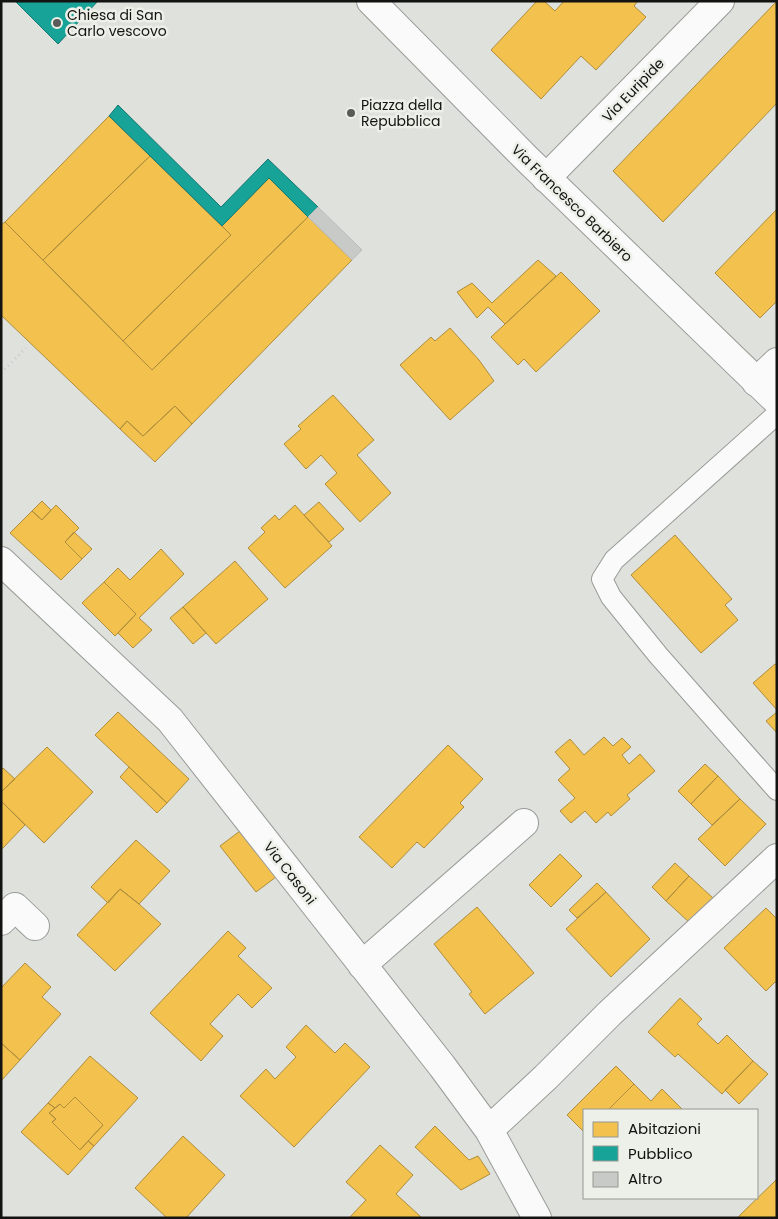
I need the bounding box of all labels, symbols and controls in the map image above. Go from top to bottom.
place label: Chiesa di San Carlo vescovo [67,5,167,41]
marker: Chiesa di San Carlo vescovo [51,17,63,29]
street label: Via Euripide [597,53,669,126]
place label: Piazza della Repubblica [361,95,442,131]
marker: Piazza della Repubblica [345,107,357,119]
street label: Via Francesco Barbiero [507,140,637,266]
street label: Via Casoni [259,837,321,909]
legend [583,1109,758,1199]
text: Abitazioni [628,1118,701,1139]
text: Pubblico [628,1143,693,1164]
text: Altro [628,1168,662,1189]

